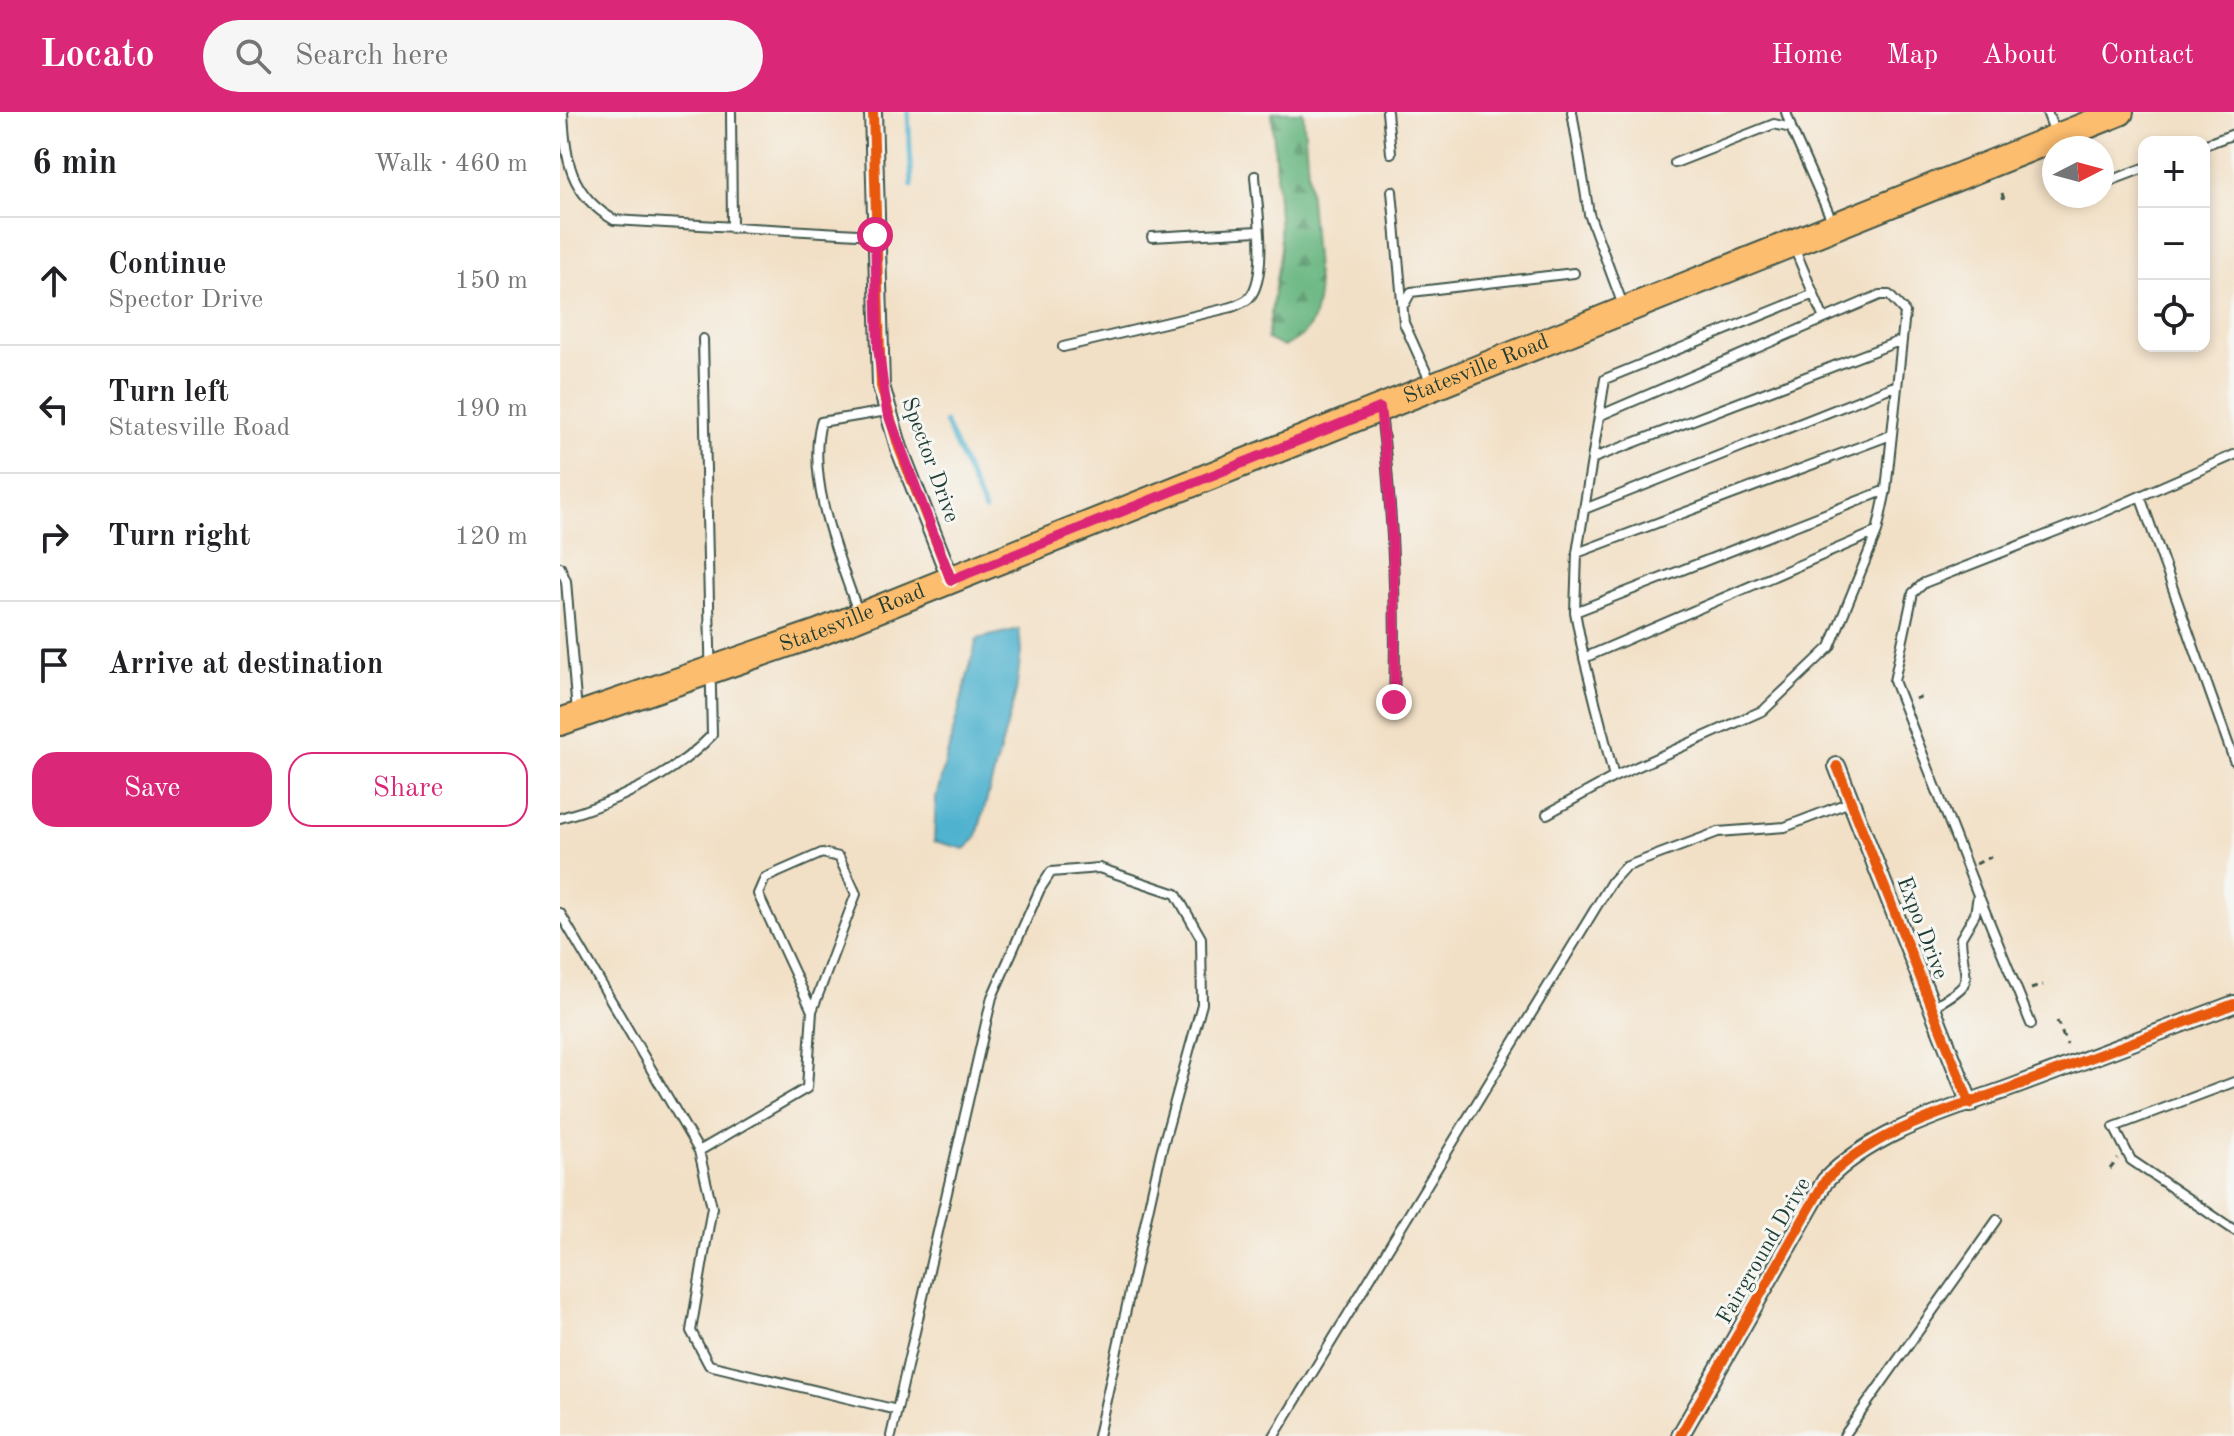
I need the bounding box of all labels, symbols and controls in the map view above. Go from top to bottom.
search box [203,20,763,92]
icon: search [231,34,275,78]
text: Locato [40,37,155,75]
text: Search here [295,41,448,71]
text: Home [1771,42,1842,70]
text: Map [1886,42,1938,70]
text: About [1982,42,2057,70]
text: Contact [2101,42,2194,70]
north arrow [2042,136,2114,208]
map controls [2138,136,2210,352]
button: + [2138,136,2210,208]
text: 6 min [32,147,117,181]
text: Walk · 460 m [374,151,528,177]
button: − [2138,208,2210,280]
route start [857,217,893,253]
text: Continue [108,250,227,280]
icon: ahead [32,259,76,303]
text: 150 m [455,268,528,294]
button: locate [2138,280,2210,352]
text: Spector Drive [108,287,263,313]
street label: Statesville Road [1401,331,1552,408]
text: Turn left [108,378,229,408]
icon: left [32,387,76,431]
street label: Spector Drive [897,395,963,525]
text: 190 m [455,396,528,422]
text: Statesville Road [108,415,290,441]
icon: right [32,515,76,559]
text: Turn right [108,522,250,552]
text: 120 m [455,524,528,550]
street label: Statesville Road [776,580,928,656]
icon: arrive [32,643,76,687]
text: Arrive at destination [108,650,383,680]
route end [1376,684,1412,720]
button: Save [32,752,272,827]
button: Share [288,752,528,827]
street label: Expo Drive [1892,874,1952,982]
street label: Fairground Drive [1713,1174,1815,1328]

